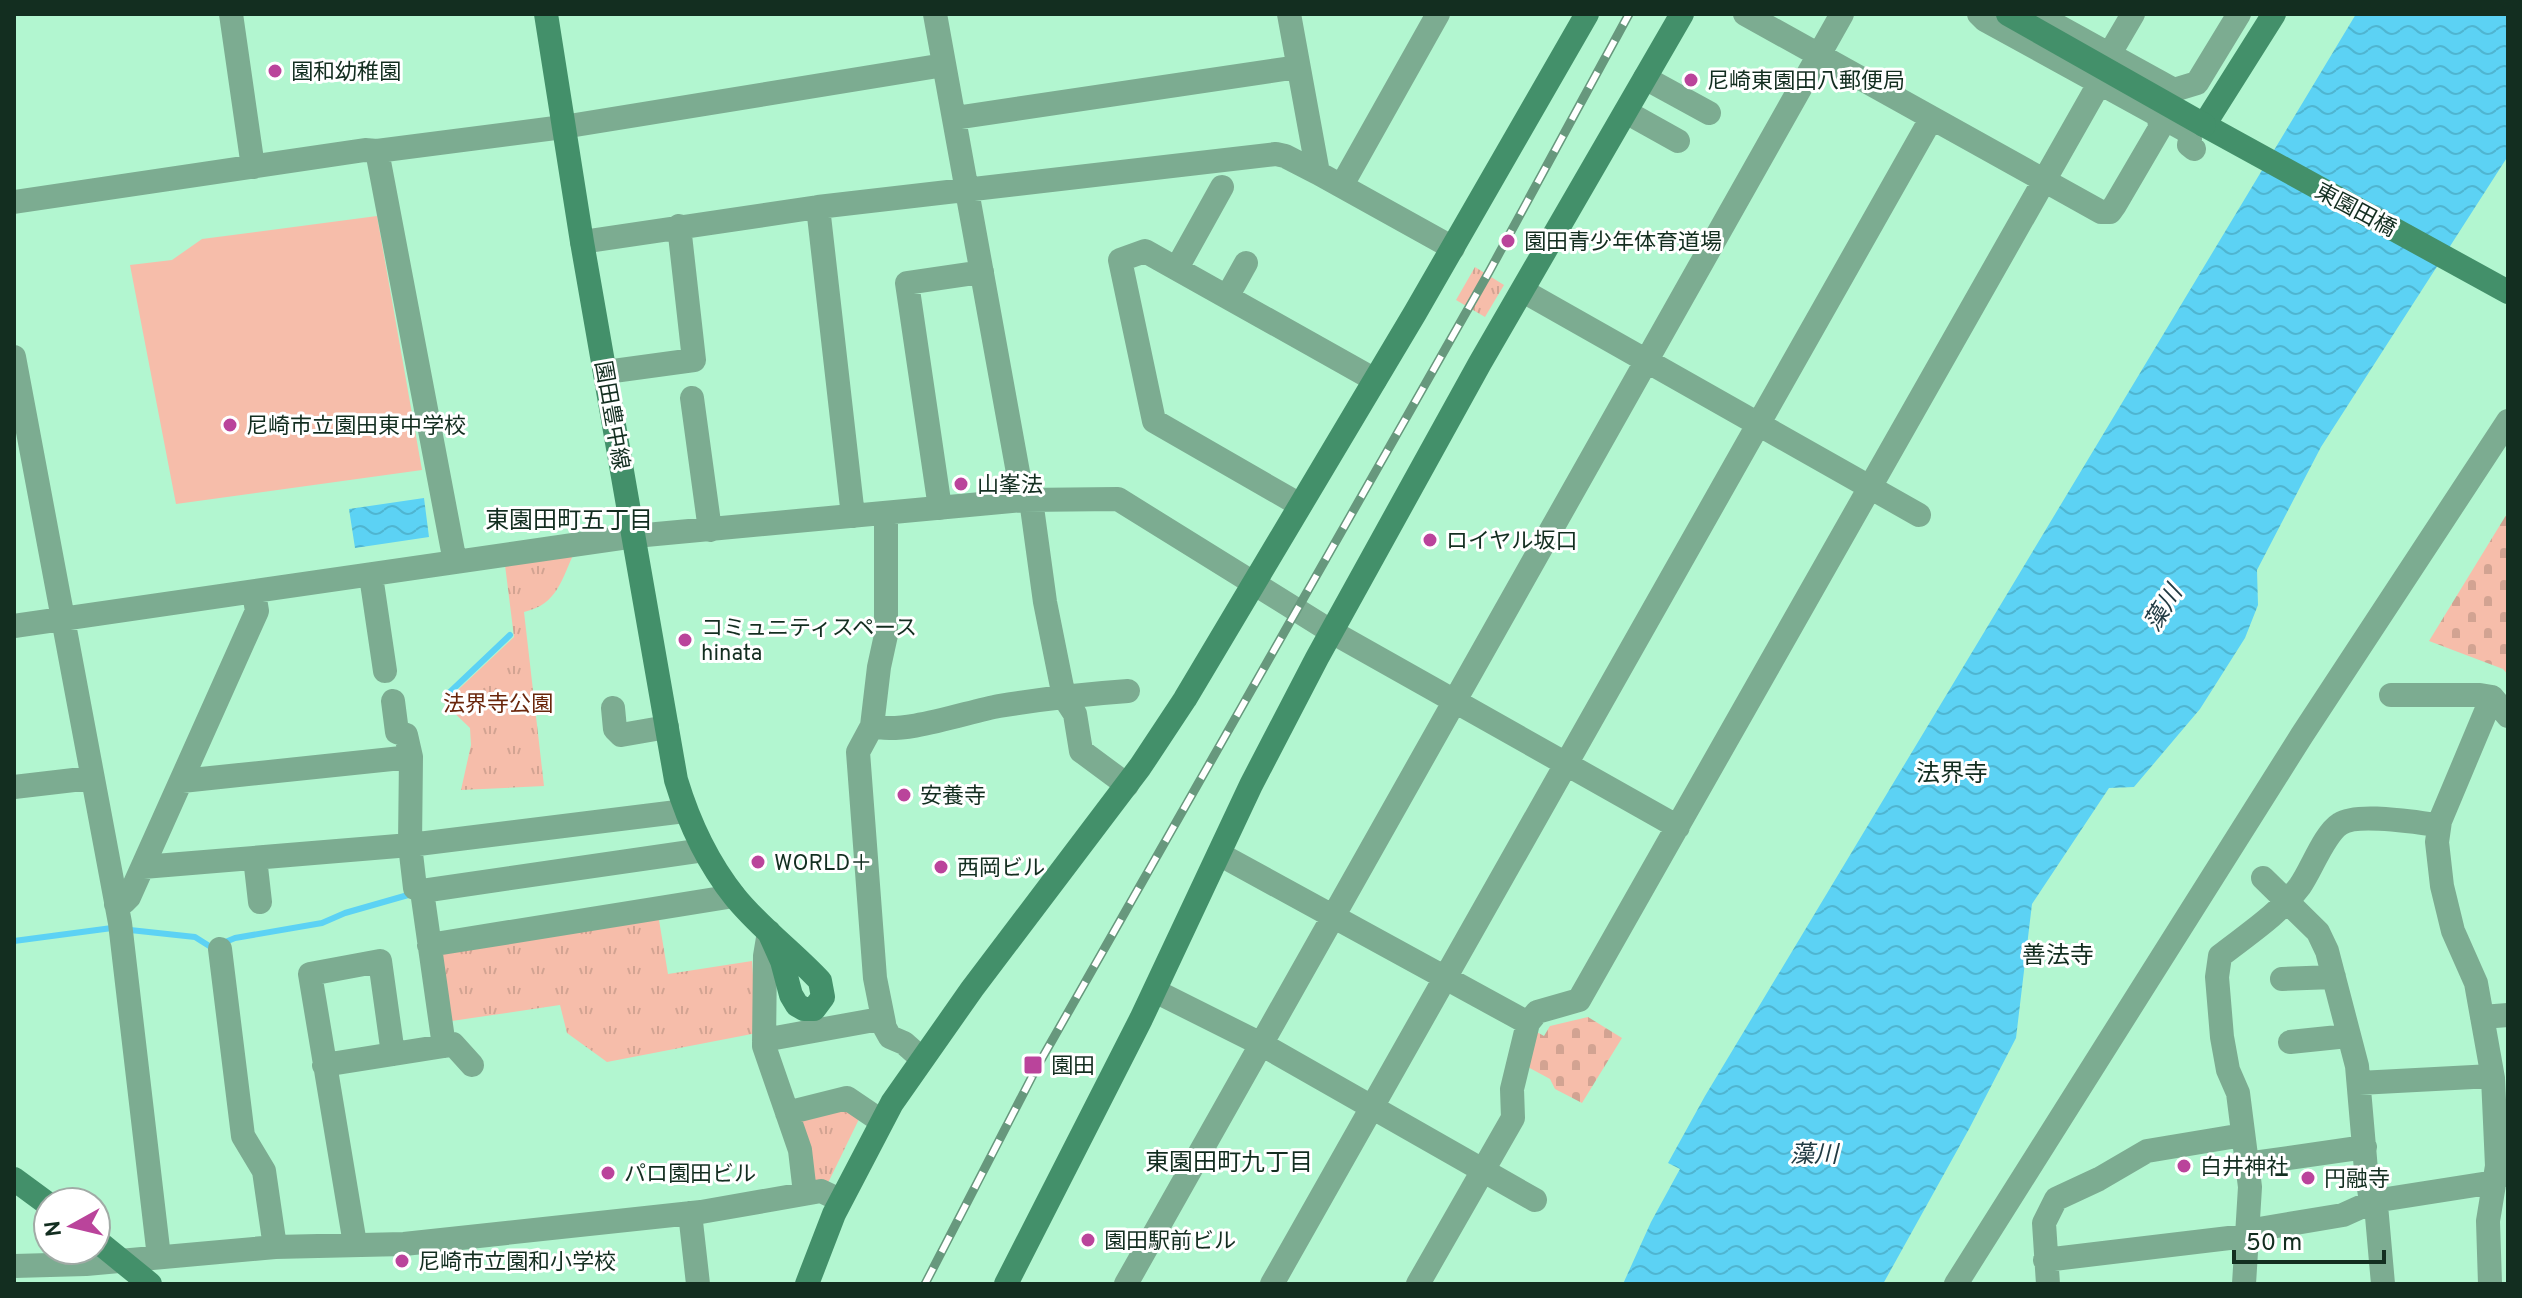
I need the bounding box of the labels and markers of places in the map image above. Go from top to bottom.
place label: 園和幼稚園 [291,60,401,87]
marker: 園和幼稚園 [266,62,284,80]
place label: 尼崎東園田八郵便局 [1707,69,1905,96]
marker: 尼崎東園田八郵便局 [1682,71,1700,89]
place label: 園田青少年体育道場 [1524,230,1722,257]
marker: 園田青少年体育道場 [1499,232,1517,250]
place label: 尼崎市立園田東中学校 [246,414,466,441]
marker: 尼崎市立園田東中学校 [221,416,239,434]
place label: 山峯法 [977,473,1043,500]
marker: 山峯法 [952,475,970,493]
place label: ロイヤル坂口 [1446,529,1577,556]
marker: ロイヤル坂口 [1421,531,1439,549]
place label: コミュニティスペース hinata [701,616,917,668]
marker: コミュニティスペース hinata [676,631,694,649]
place label: 安養寺 [920,784,986,811]
marker: 安養寺 [895,786,913,804]
place label: WORLD＋ [774,851,872,878]
marker: WORLD＋ [749,853,767,871]
place label: 西岡ビル [957,856,1045,883]
marker: 西岡ビル [932,858,950,876]
marker: 園田 [1022,1054,1044,1076]
place label: 園田 [1051,1054,1095,1081]
place label: 白井神社 [2200,1155,2288,1182]
marker: 白井神社 [2175,1157,2193,1175]
place label: パロ園田ビル [624,1162,756,1189]
marker: パロ園田ビル [599,1164,617,1182]
place label: 円融寺 [2324,1167,2390,1194]
marker: 円融寺 [2299,1169,2317,1187]
place label: 園田駅前ビル [1104,1229,1236,1256]
marker: 園田駅前ビル [1079,1231,1097,1249]
place label: 尼崎市立園和小学校 [418,1250,616,1277]
marker: 尼崎市立園和小学校 [393,1252,411,1270]

